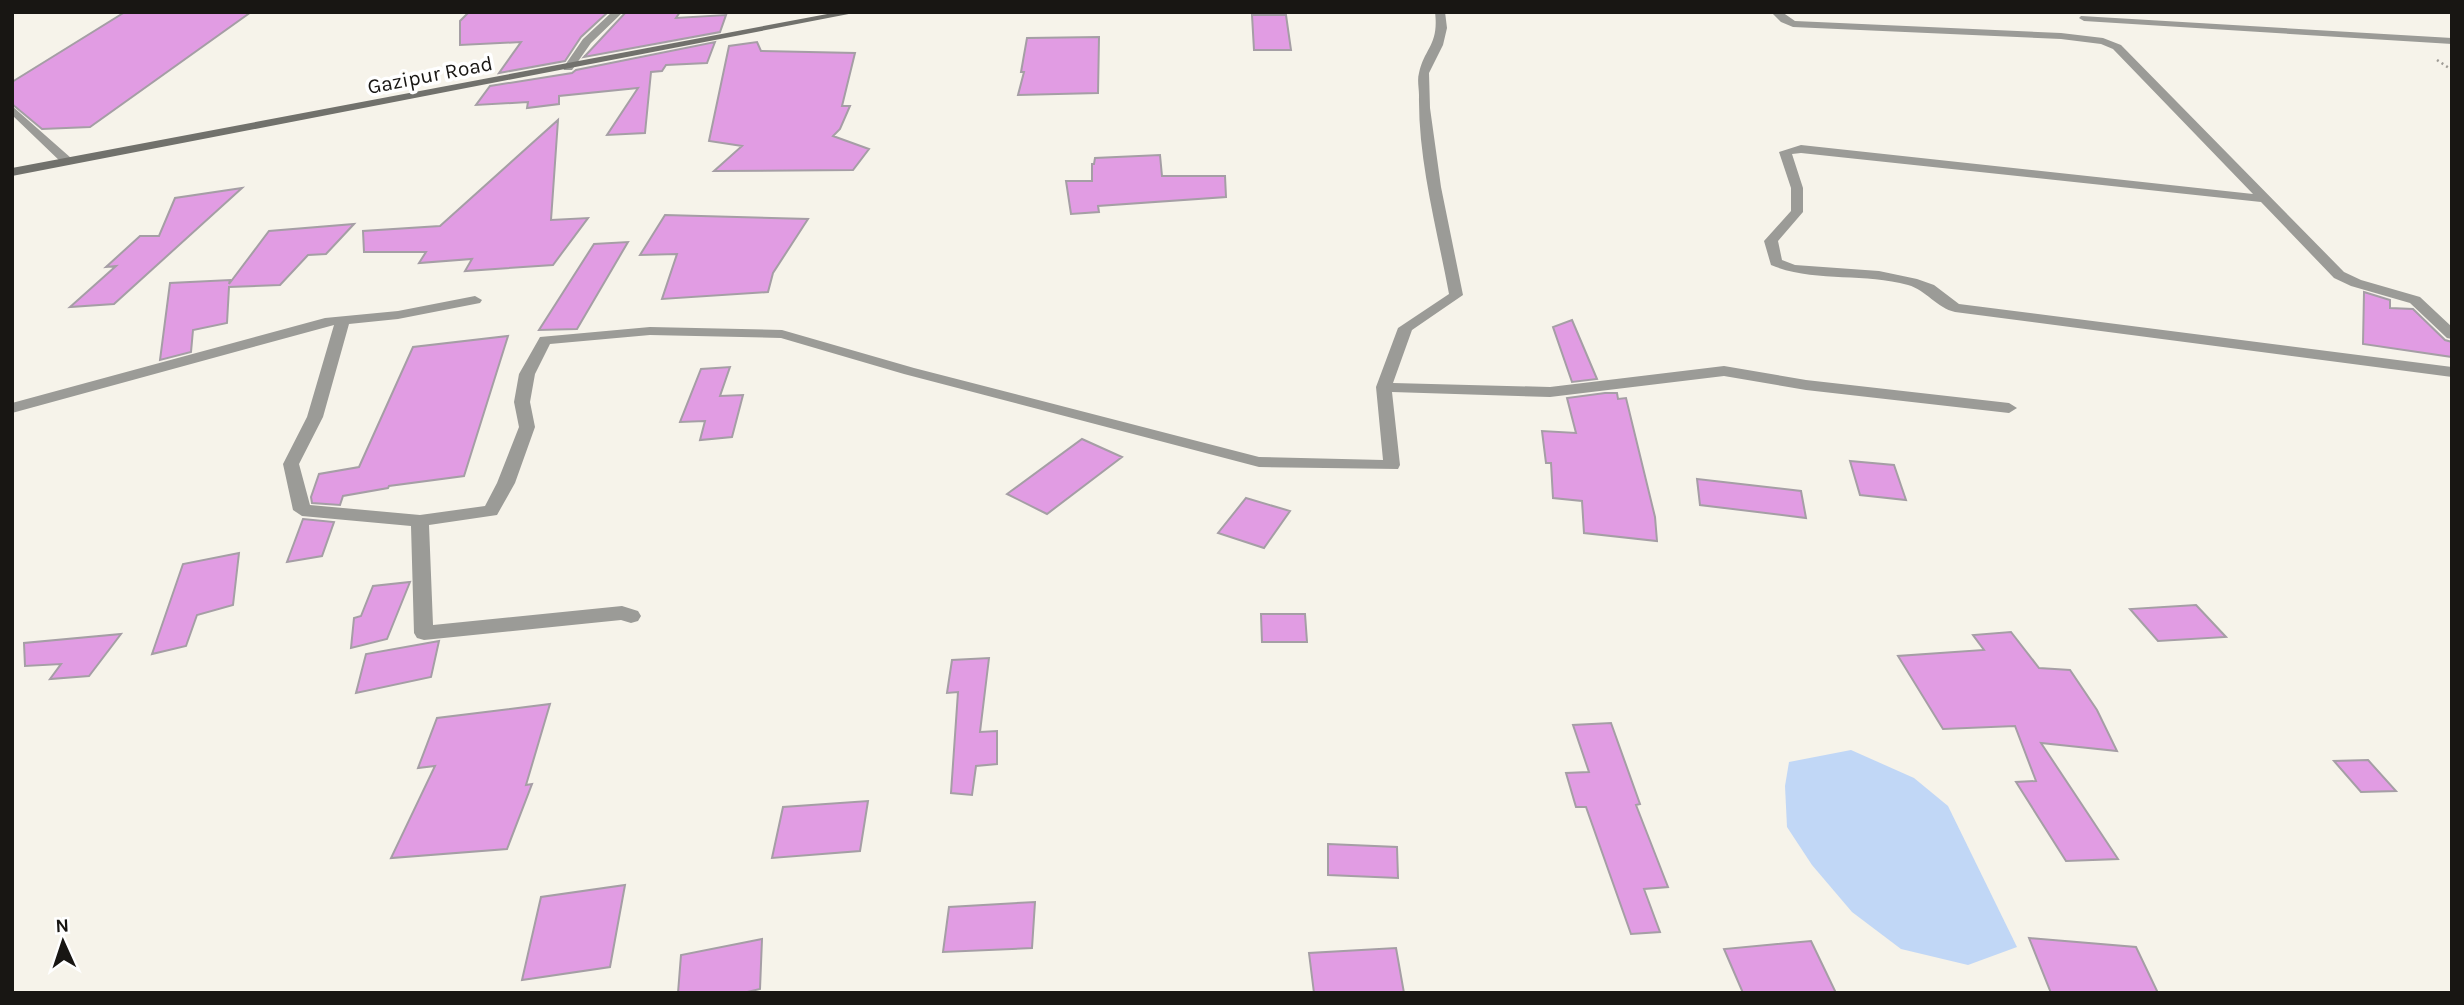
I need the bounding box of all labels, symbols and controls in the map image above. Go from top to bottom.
street label: Gazipur Road [365,51,495,99]
north arrow [28,907,98,977]
text: N [55,915,70,937]

